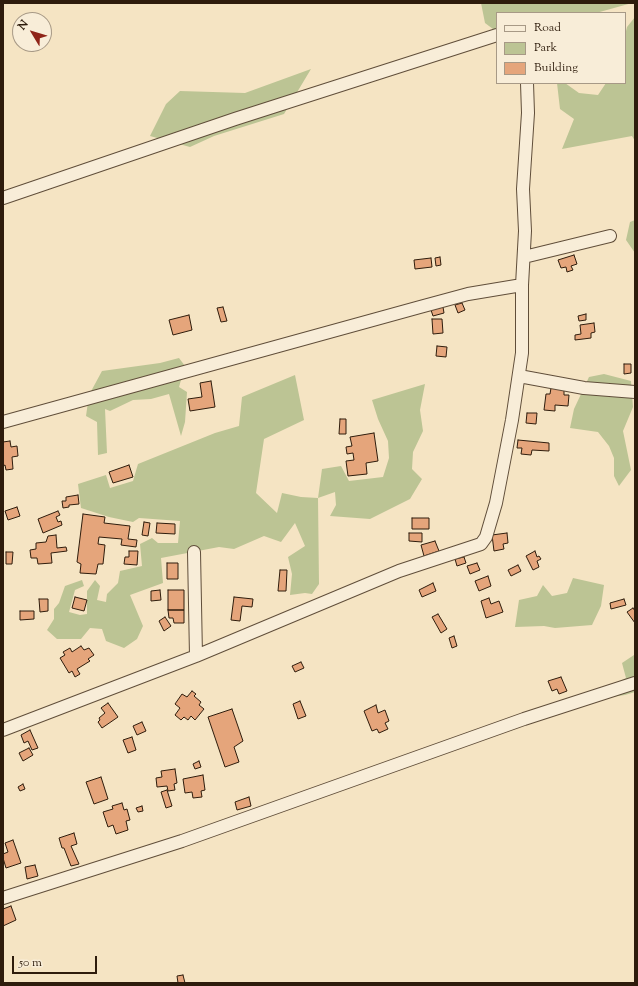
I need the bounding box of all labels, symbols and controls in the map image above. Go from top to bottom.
north arrow [12,12,52,52]
legend [496,12,626,84]
text: N [14,17,32,34]
text: Road [534,19,561,37]
text: Park [534,39,557,57]
text: Building [534,59,578,77]
scale bar [14,948,99,974]
text: 50 m [19,954,42,972]

